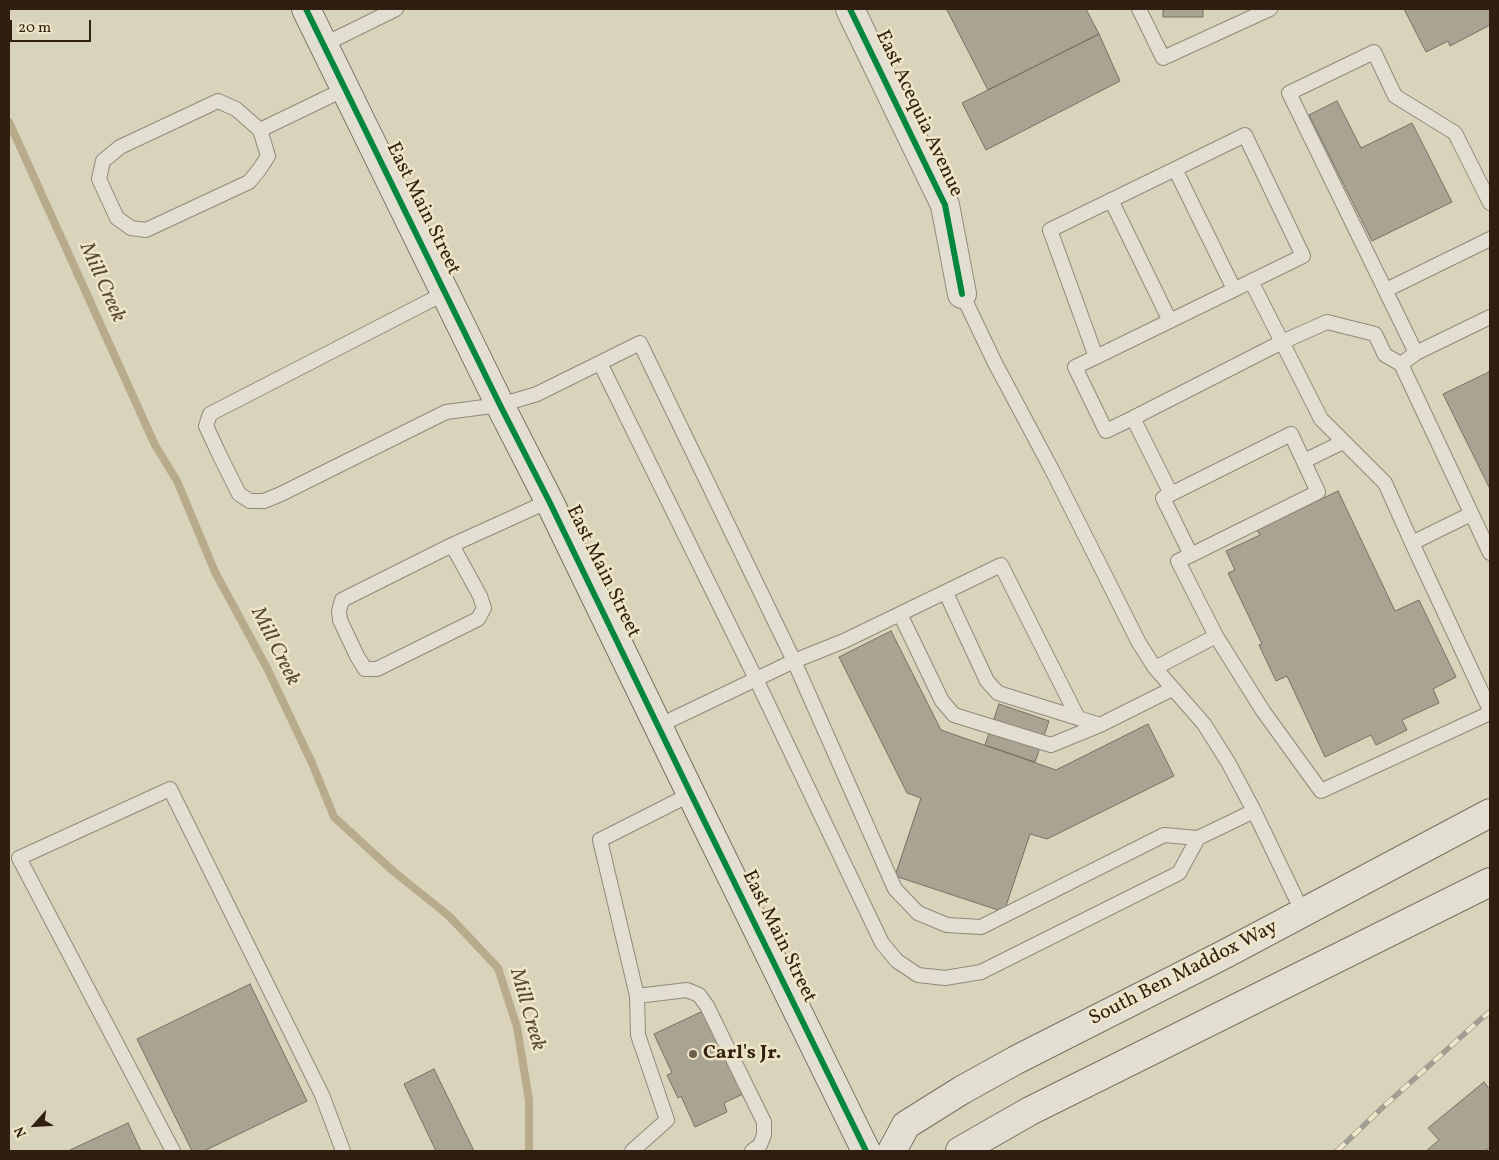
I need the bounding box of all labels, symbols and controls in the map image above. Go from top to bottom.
scale bar [12,10,94,42]
text: 20 m [18,18,51,39]
street label: East Acequia Avenue [869,27,967,201]
street label: East Main Street [380,139,464,279]
water label: Mill Creek [72,239,130,327]
street label: East Main Street [560,502,644,642]
water label: Mill Creek [244,604,304,690]
street label: East Main Street [736,867,820,1007]
street label: South Ben Maddox Way [1086,916,1282,1032]
water label: Mill Creek [502,966,550,1054]
place label: Carl's Jr. [703,1042,781,1066]
marker: Carl's Jr. [687,1048,699,1060]
north arrow [10,1100,60,1150]
text: N [10,1123,32,1141]

